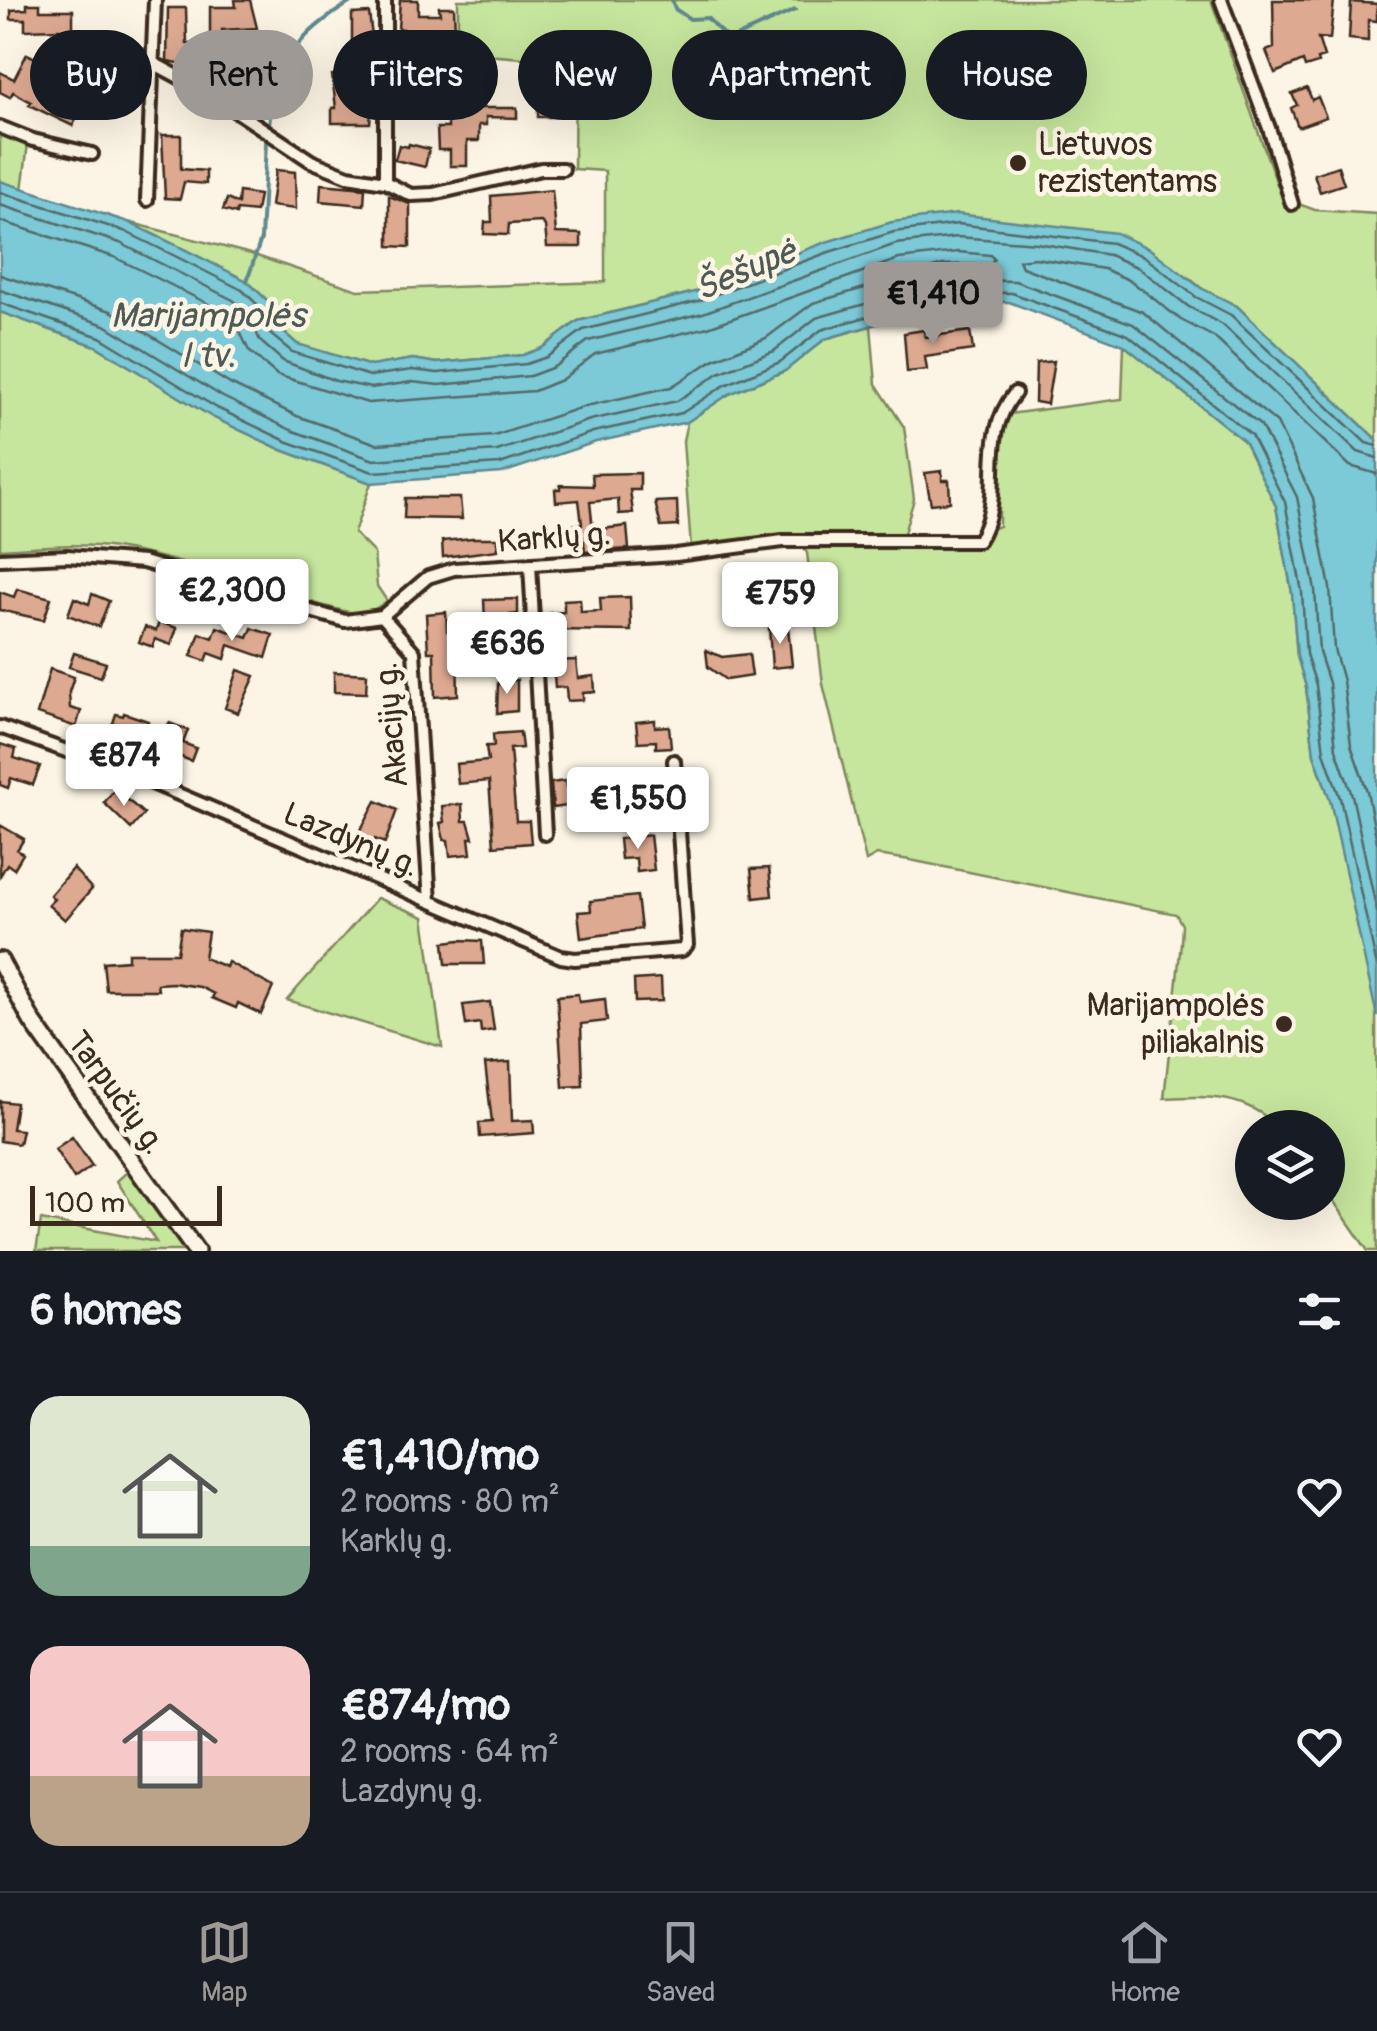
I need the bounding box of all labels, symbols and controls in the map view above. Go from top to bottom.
chip: Buy [30,30,152,120]
chip: Rent [172,30,313,120]
chip: Filters [333,30,498,120]
chip: New [518,30,652,120]
chip: Apartment [672,30,906,120]
chip: House [926,30,1087,120]
place label: Lietuvos rezistentams [1038,125,1217,202]
marker: Lietuvos rezistentams [1007,152,1029,174]
water label: Šešupė [688,227,806,311]
pin: €1,410 [852,262,1014,347]
text: €1,410 [886,274,980,314]
water label: Marijampolės I tv. [111,294,308,378]
street label: Karklų g. [496,514,612,562]
pin: €2,300 [151,559,313,644]
pin: €759 [721,562,839,647]
text: €2,300 [178,571,286,611]
text: €759 [744,574,816,614]
pin: €636 [448,612,566,697]
text: €636 [469,624,545,664]
street label: Akacijų g. [367,661,417,789]
pin: €874 [65,724,183,809]
text: €874 [88,736,160,776]
pin: €1,550 [557,767,719,852]
text: €1,550 [589,779,687,819]
street label: Lazdynų g. [277,794,425,886]
place label: Marijampolės piliakalnis [1086,986,1264,1063]
marker: Marijampolės piliakalnis [1273,1013,1295,1035]
street label: Tarpučių g. [58,1024,174,1162]
map controls [1235,1110,1345,1220]
button: layers [1235,1110,1345,1220]
scale bar [30,1181,222,1226]
text: 100 m [45,1186,125,1221]
icon: filters [1292,1284,1347,1339]
text: 6 homes [30,1285,181,1337]
text: €1,410/mo [340,1430,539,1482]
icon: home [110,1436,230,1556]
icon: heart [1292,1469,1347,1524]
text: 2 rooms · 80 m² [340,1482,560,1522]
text: Karklų g. [340,1522,453,1562]
text: €874/mo [340,1680,510,1732]
icon: home [110,1686,230,1806]
icon: heart [1292,1719,1347,1774]
text: 2 rooms · 64 m² [340,1732,559,1772]
text: Lazdynų g. [340,1772,484,1812]
tab: Map [197,1915,252,2010]
tab: Saved [646,1915,715,2010]
tab: Home [1109,1915,1180,2010]

